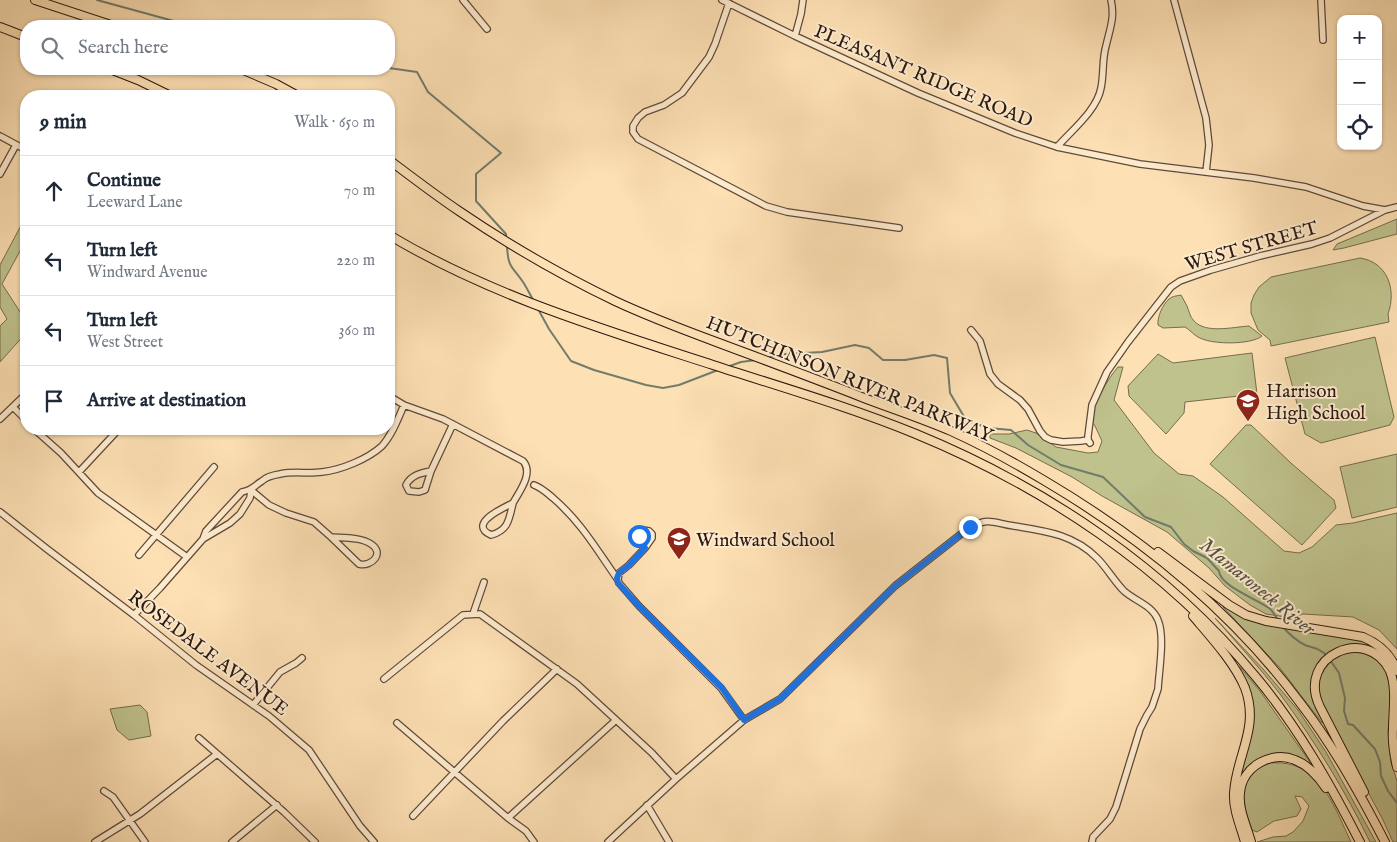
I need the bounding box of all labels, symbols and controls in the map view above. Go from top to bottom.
map controls [1337,15,1382,150]
button: + [1337,15,1382,60]
search box [20,20,395,75]
street label: PLEASANT RIDGE ROAD [810,20,1036,134]
icon: search [38,34,66,62]
text: Search here [78,36,169,60]
button: − [1337,60,1382,105]
button: locate [1337,105,1382,150]
text: 9 min [40,109,87,136]
text: Walk · 650 m [294,113,375,133]
text: Continue [87,169,161,193]
icon: ahead [40,177,68,205]
text: 70 m [344,181,375,201]
text: Leeward Lane [87,193,183,213]
street label: WEST STREET [1182,216,1321,277]
text: Turn left [87,239,158,263]
icon: left [40,247,68,275]
text: 220 m [336,251,375,271]
text: Windward Avenue [87,263,208,283]
text: Turn left [87,309,158,333]
street label: HUTCHINSON RIVER PARKWAY [702,311,997,449]
icon: left [40,317,68,345]
text: 360 m [339,321,375,341]
text: West Street [87,333,163,353]
place label: Harrison High School [1266,380,1366,426]
icon: arrive [40,387,68,415]
school or university icon: Harrison High School [1235,388,1261,422]
text: Arrive at destination [87,389,246,413]
route end [959,516,982,539]
route start [628,525,651,548]
school or university icon: Windward School [666,526,692,560]
place label: Windward School [696,529,836,553]
water label: Mamaroneck River [1194,533,1321,642]
street label: ROSEDALE AVENUE [123,585,293,722]

